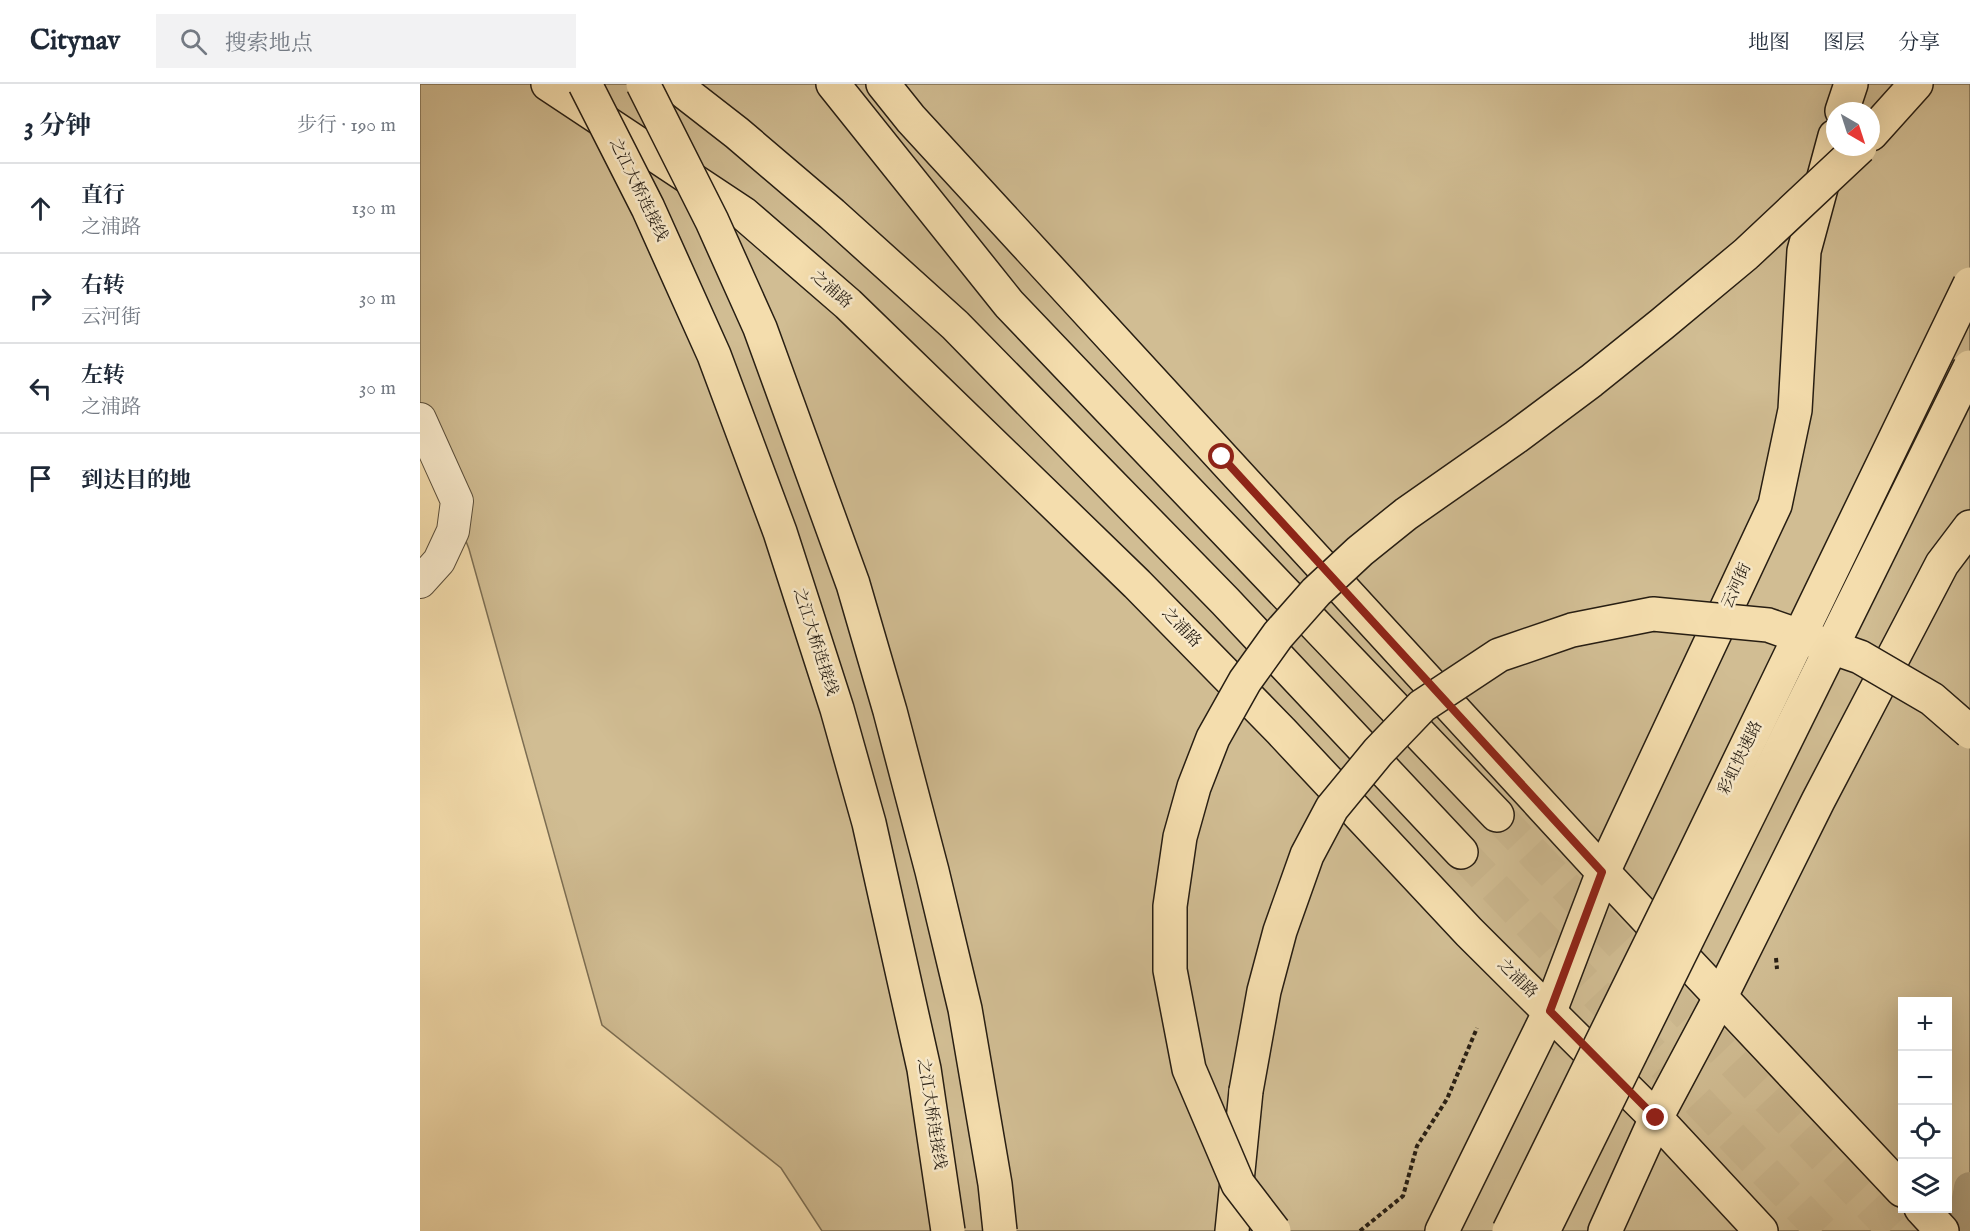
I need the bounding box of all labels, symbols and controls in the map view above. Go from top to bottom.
search box [156,14,576,68]
text: Citynav [30,24,120,59]
icon: search [177,25,210,58]
text: 搜索地点 [225,30,313,58]
text: 地图 [1748,30,1790,57]
text: 图层 [1823,30,1865,57]
text: 分享 [1898,30,1940,57]
north arrow [1826,102,1880,156]
text: 3 分钟 [24,110,91,143]
text: 步行 · 190 m [297,113,396,138]
street label: 之江大桥连接线 [604,135,672,245]
text: 直行 [81,182,125,210]
icon: ahead [24,192,57,225]
text: 130 m [351,196,396,221]
text: 之浦路 [81,215,141,240]
street label: 之浦路 [806,267,856,313]
text: 右转 [81,272,125,300]
icon: right [24,282,57,315]
text: 30 m [359,286,396,311]
text: 云河街 [81,305,141,330]
text: 左转 [81,362,125,390]
icon: left [24,372,57,405]
text: 30 m [359,376,396,401]
text: 之浦路 [81,395,141,420]
route start [1208,443,1234,469]
icon: arrive [24,462,57,495]
text: 到达目的地 [81,467,191,495]
street label: 云河街 [1718,560,1756,612]
street label: 之江大桥连接线 [788,586,842,698]
street label: 之浦路 [1157,604,1205,652]
street label: 彩虹快速路 [1714,718,1768,798]
street label: 之浦路 [1493,955,1541,1003]
map controls [1898,997,1952,1213]
button: + [1898,997,1952,1051]
button: − [1898,1051,1952,1105]
street label: 之江大桥连接线 [912,1057,950,1171]
route end [1642,1104,1668,1130]
button: locate [1898,1105,1952,1159]
button: layers [1898,1159,1952,1213]

